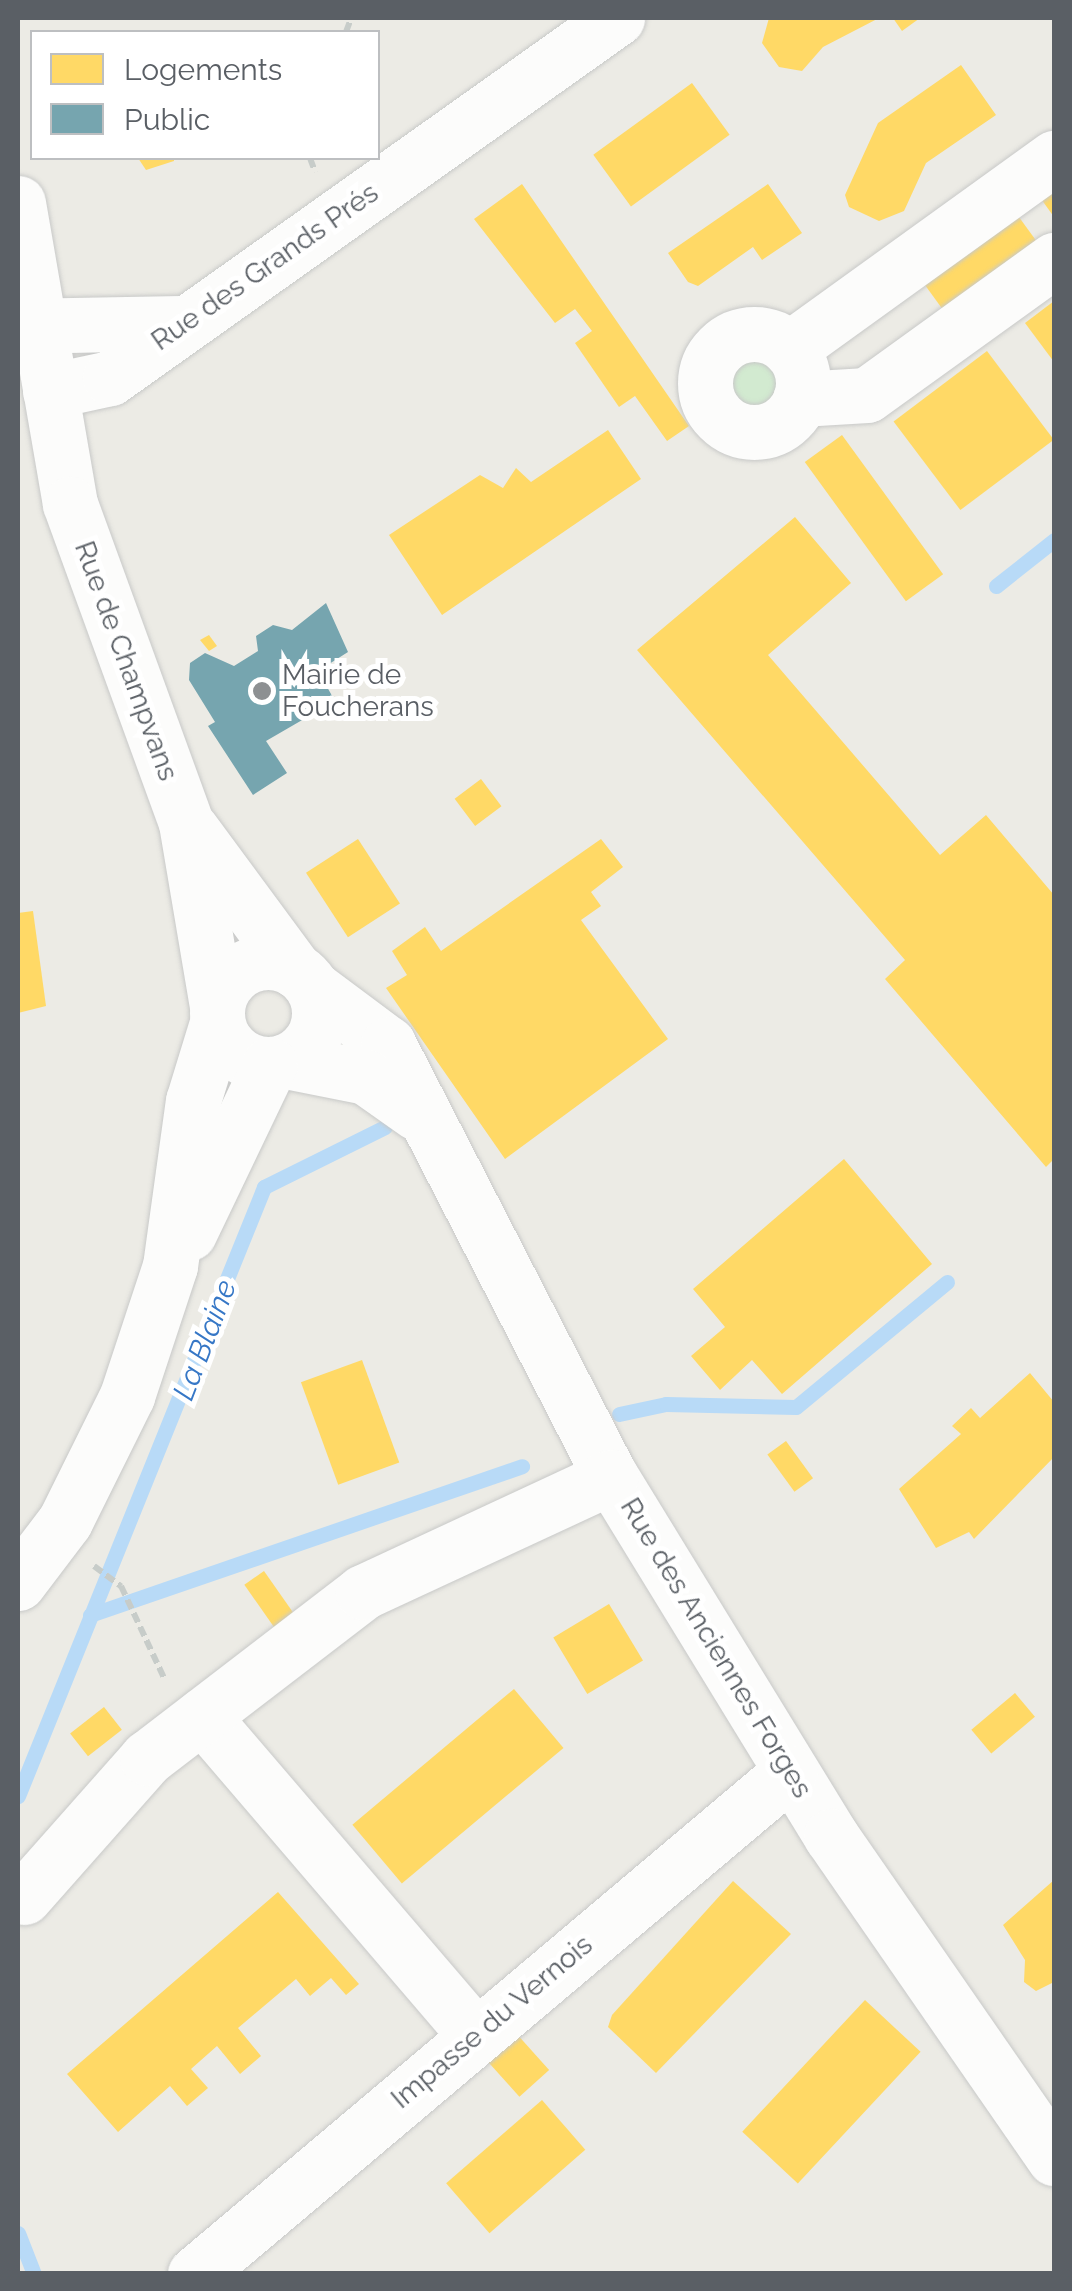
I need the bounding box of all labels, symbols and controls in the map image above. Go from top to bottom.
legend [30,30,380,160]
text: Logements [124,52,282,87]
text: Public [124,102,210,137]
street label: Rue des Grands Prés [145,176,385,358]
street label: Rue de Champvans [67,537,185,785]
place label: Mairie de Foucherans [282,658,434,724]
marker: Mairie de Foucherans [251,680,273,702]
water label: La Blaine [166,1275,244,1405]
street label: Rue des Anciennes Forges [613,1492,819,1804]
street label: Impasse du Vernois [384,1928,600,2116]

